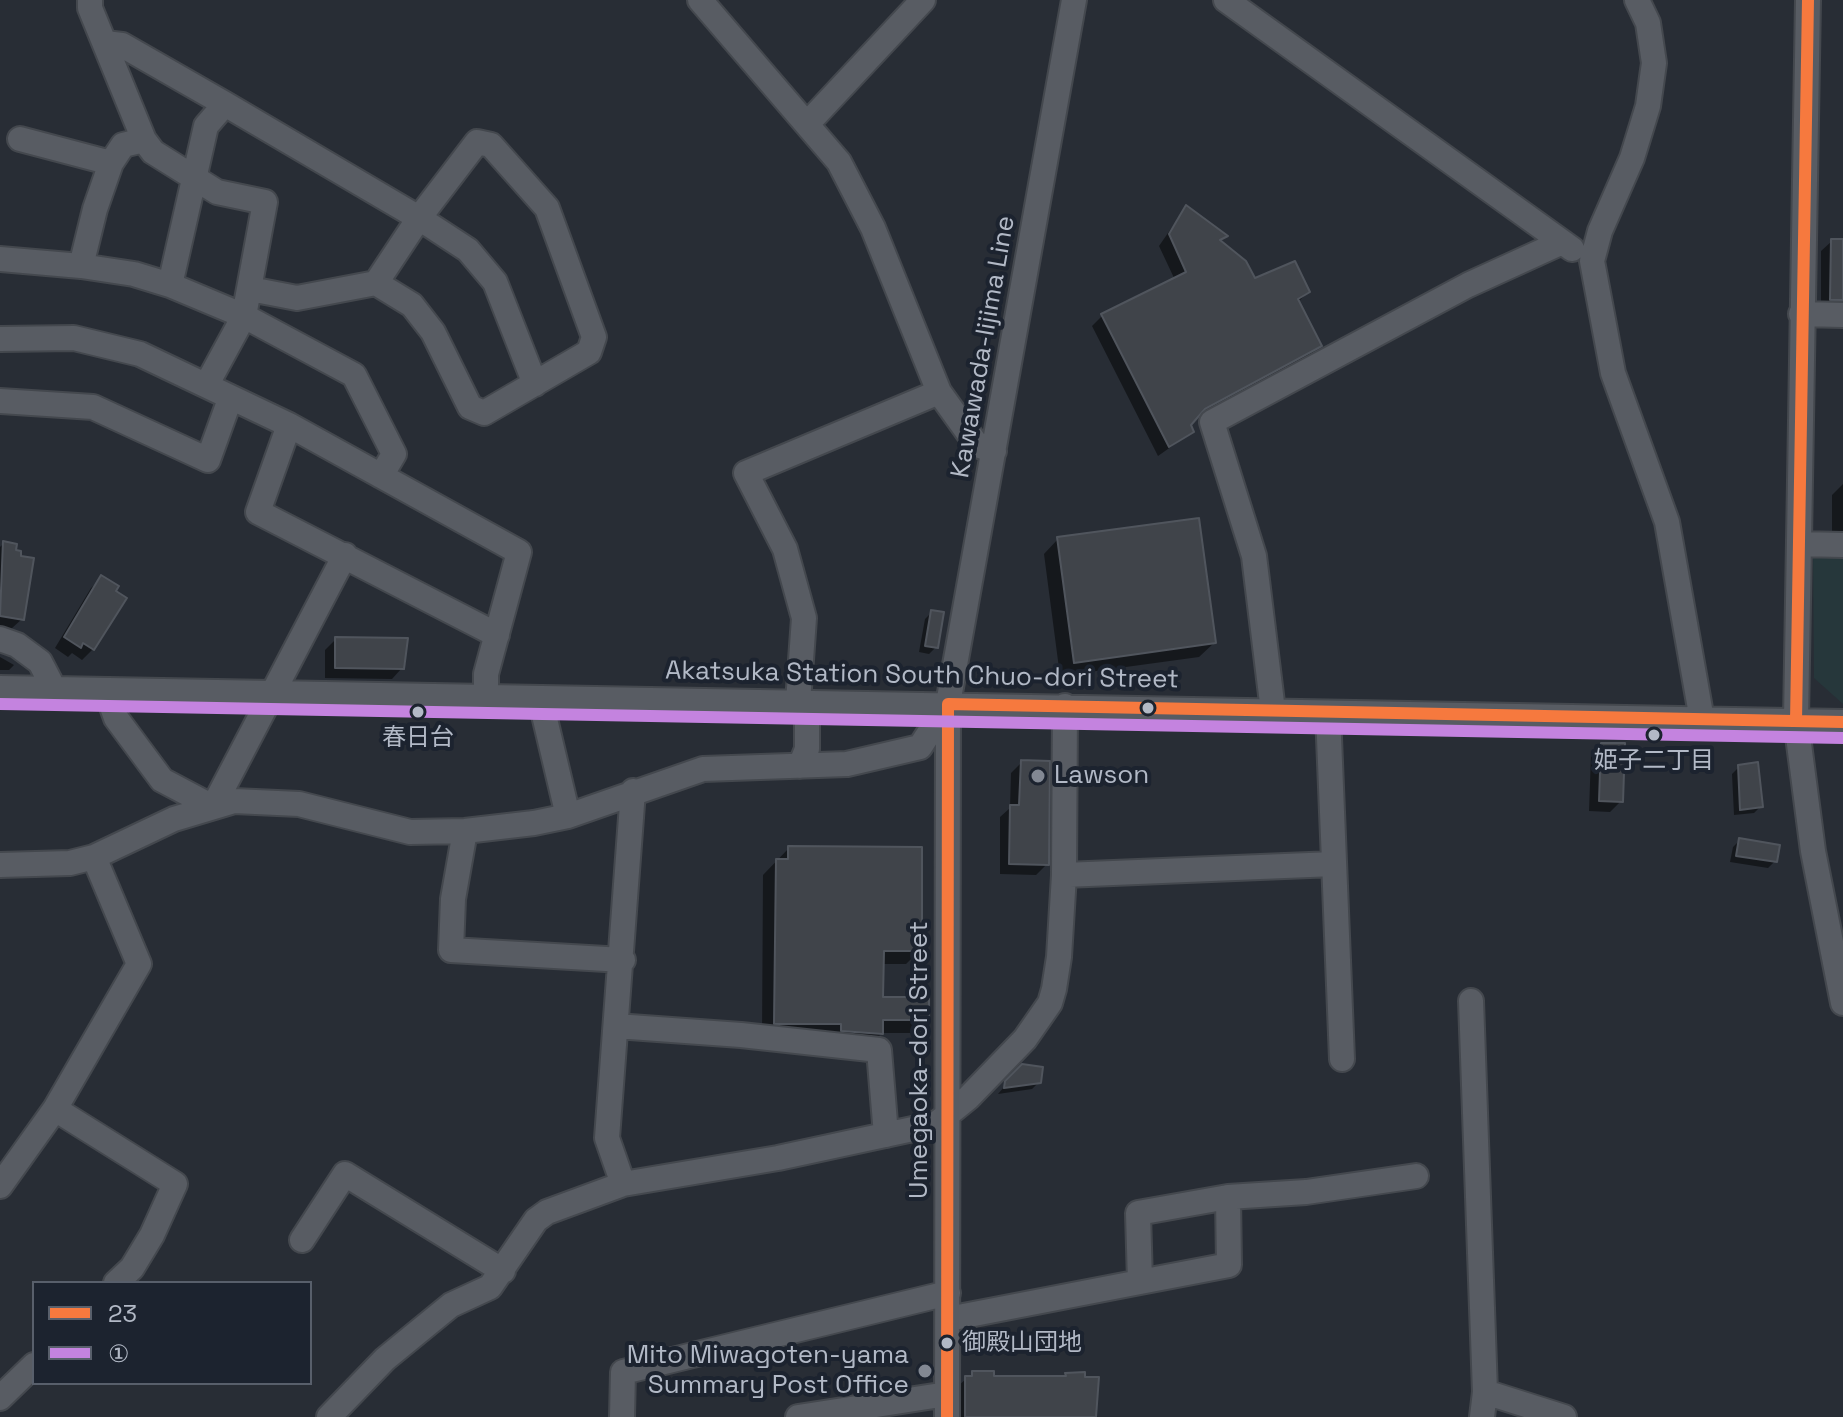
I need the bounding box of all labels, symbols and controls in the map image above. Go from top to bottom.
street label: Kawawada-Iijima Line [946,213,1022,481]
street label: Akatsuka Station South Chuo-dori Street [665,656,1179,696]
unlabelled marker [1140,700,1156,716]
marker: 春日台 [410,704,426,720]
place label: 春日台 [382,724,454,752]
marker: 姫子二丁目 [1646,727,1662,743]
place label: 姫子二丁目 [1594,747,1714,775]
place label: Lawson [1054,760,1149,792]
marker: Lawson [1029,767,1047,785]
street label: Umegaoka-dori Street [904,921,936,1199]
legend [32,1281,312,1385]
text: 23 [108,1298,137,1329]
place label: 御殿山団地 [962,1329,1082,1357]
marker: 御殿山団地 [939,1335,955,1351]
text: ① [108,1338,130,1369]
place label: Mito Miwagoten-yama Summary Post Office [627,1340,909,1402]
marker: Mito Miwagoten-yama Summary Post Office [916,1362,934,1380]

